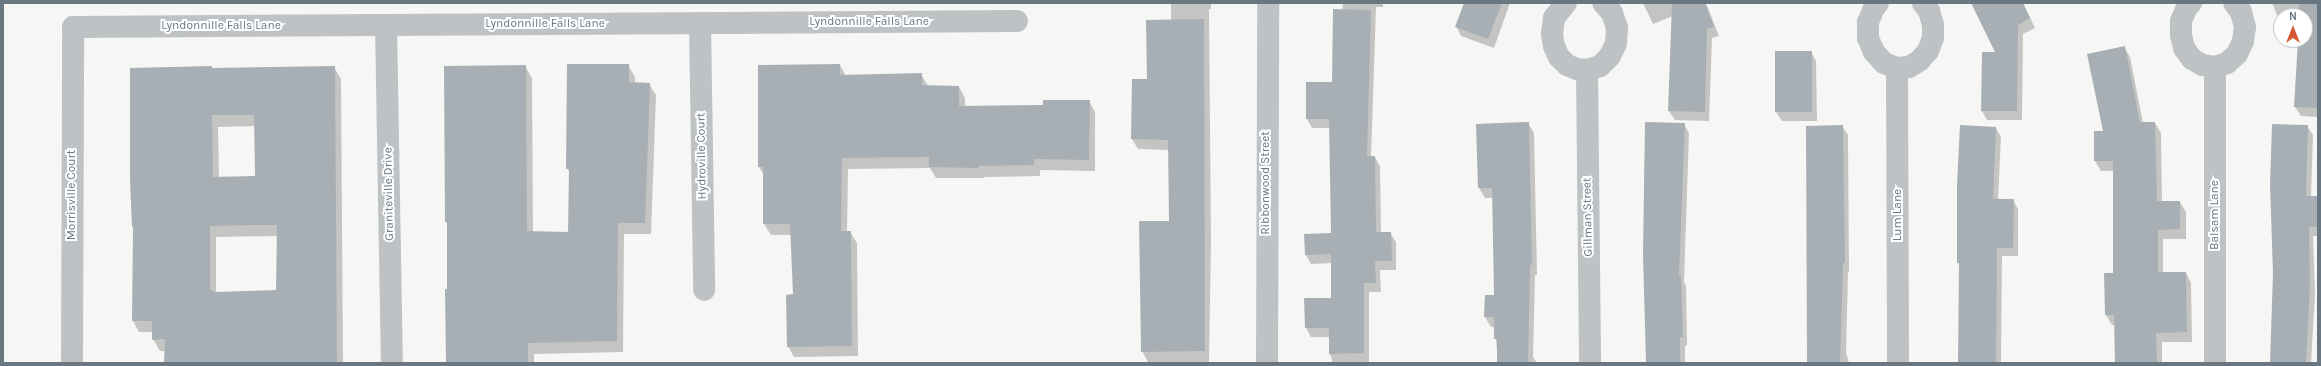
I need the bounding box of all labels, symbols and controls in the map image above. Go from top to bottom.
north arrow [2273,8,2313,48]
text: N [2289,10,2297,23]
street label: Lyndonnille Falls Lane [809,15,929,29]
street label: Lyndonnille Falls Lane [485,17,605,31]
street label: Lyndonnille Falls Lane [161,19,281,33]
street label: Hydroville Court [694,112,710,200]
street label: Ribbonwood Street [1259,131,1273,235]
street label: Graniteville Drive [381,147,397,241]
street label: Morrisville Court [65,150,79,240]
street label: Gillman Street [1580,177,1596,257]
street label: Balsam Lane [2208,180,2222,250]
street label: Lum Lane [1891,189,1905,241]

